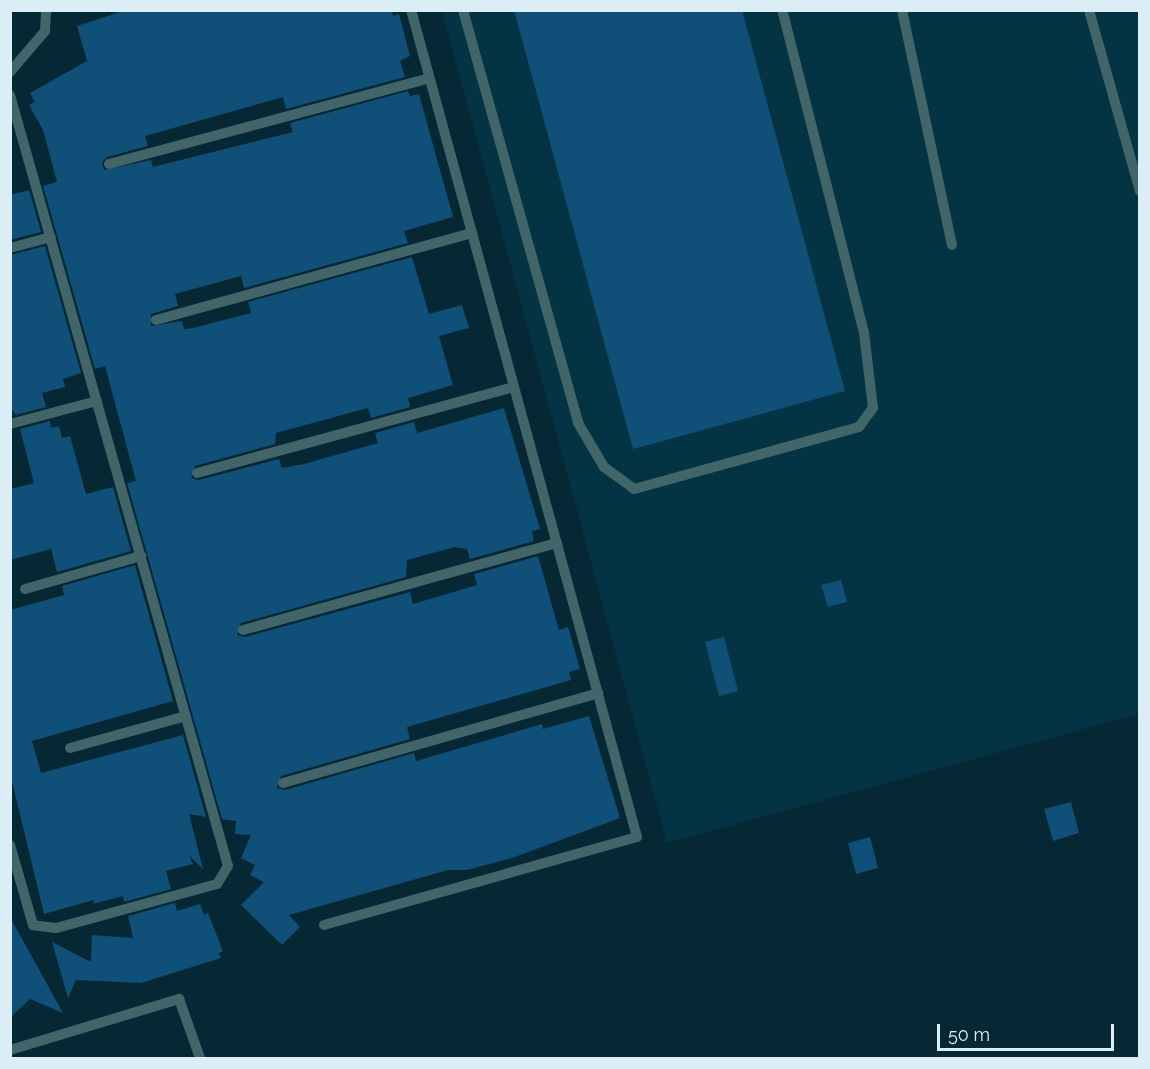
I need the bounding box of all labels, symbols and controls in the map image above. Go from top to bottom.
scale bar [940,1012,1117,1050]
text: 50 m [948,1024,990,1045]

